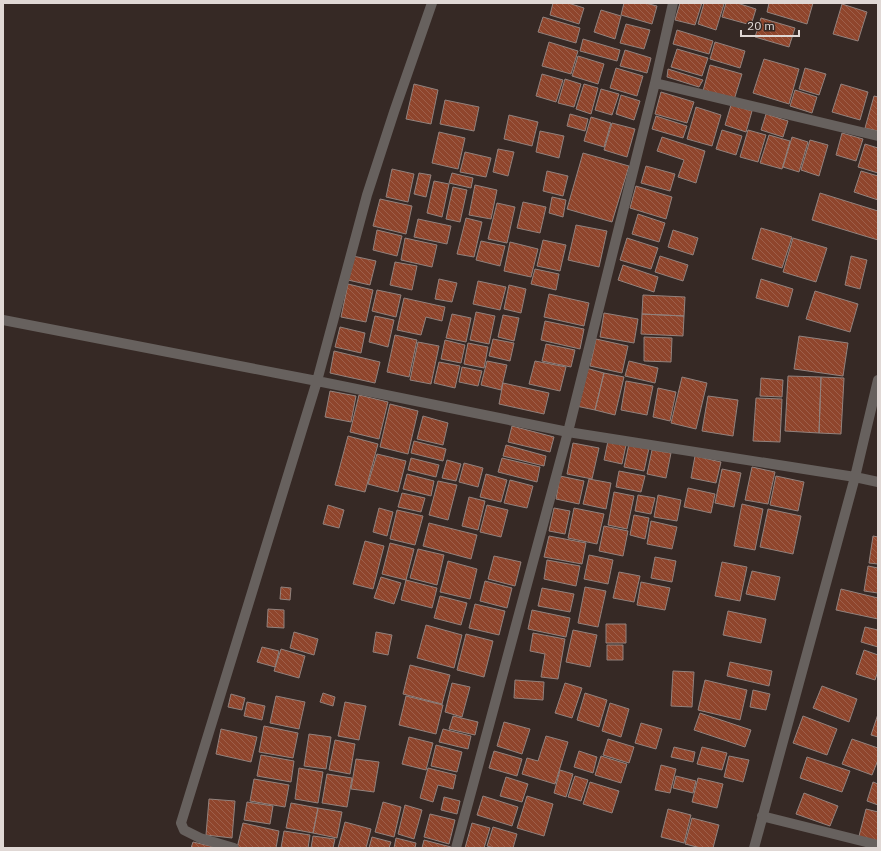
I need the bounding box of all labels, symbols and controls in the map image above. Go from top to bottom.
scale bar [741,12,799,38]
text: 20 m [747,18,775,33]

